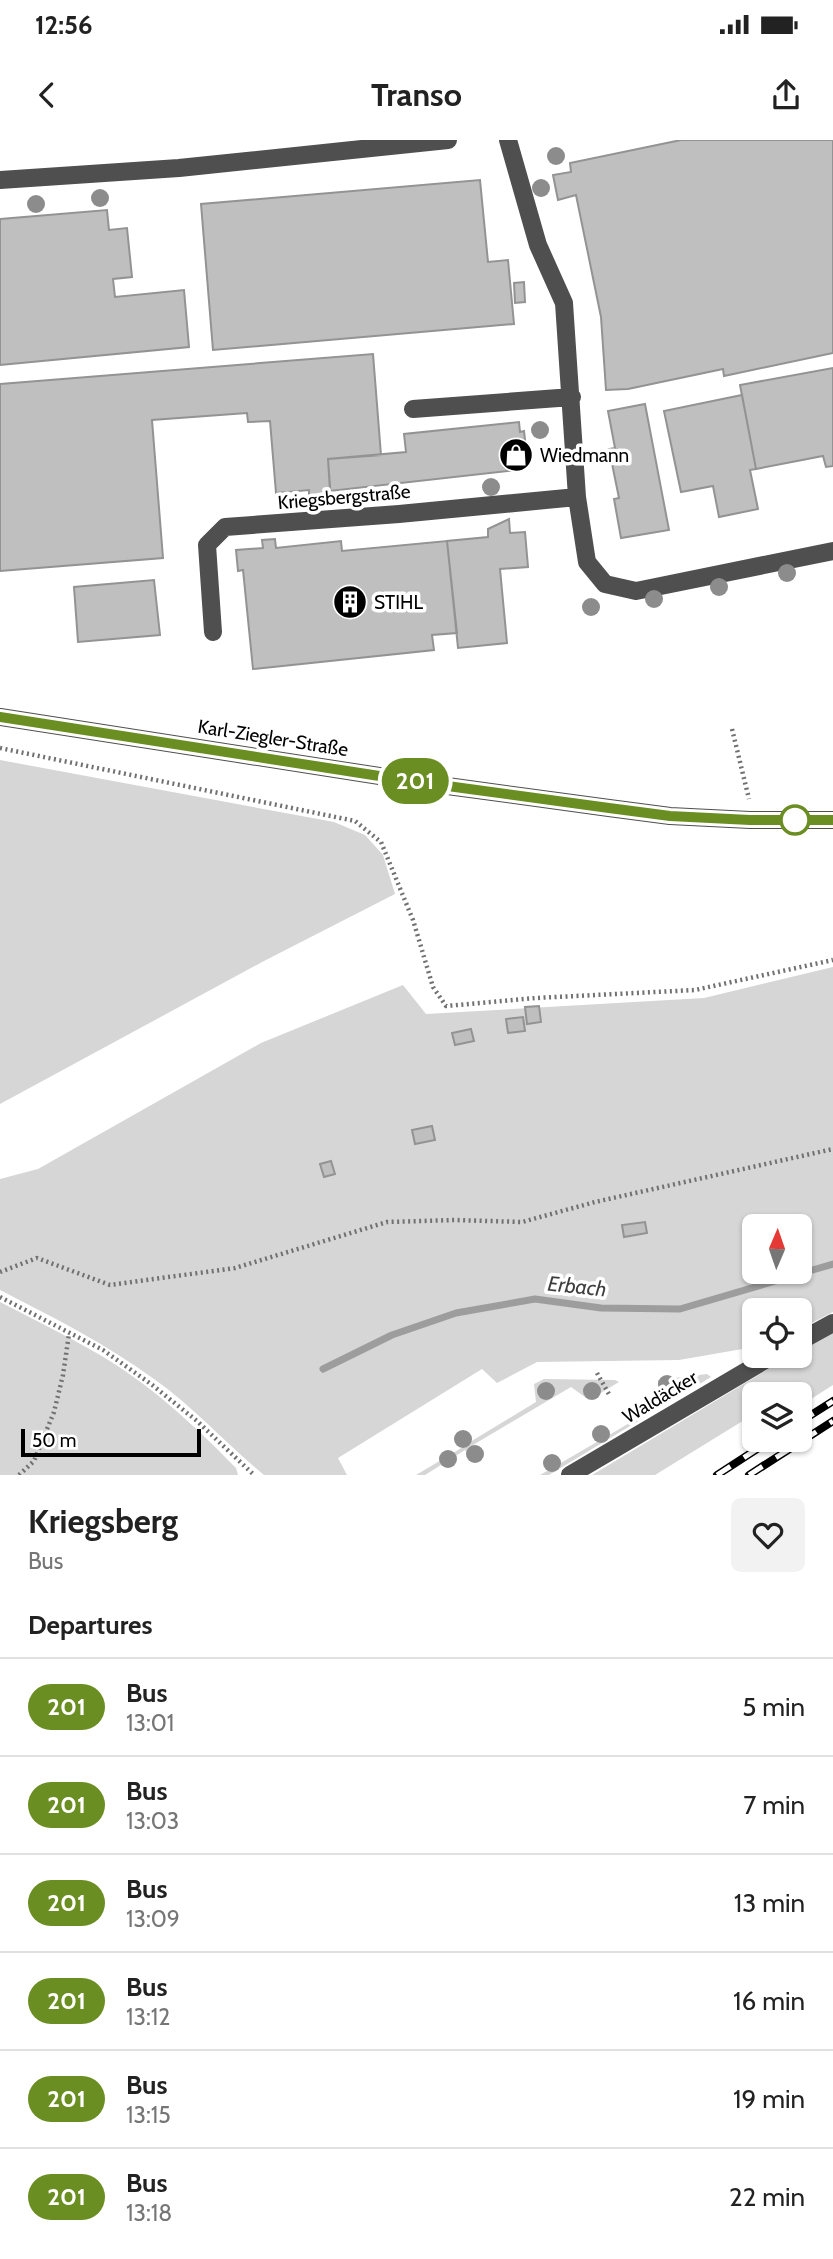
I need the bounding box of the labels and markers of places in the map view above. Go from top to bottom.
shop icon: Wiedmann [497,436,535,474]
place label: Wiedmann [540,444,629,467]
building icon: STIHL [331,583,369,621]
place label: STIHL [374,591,423,614]
unlabelled marker [780,805,810,835]

